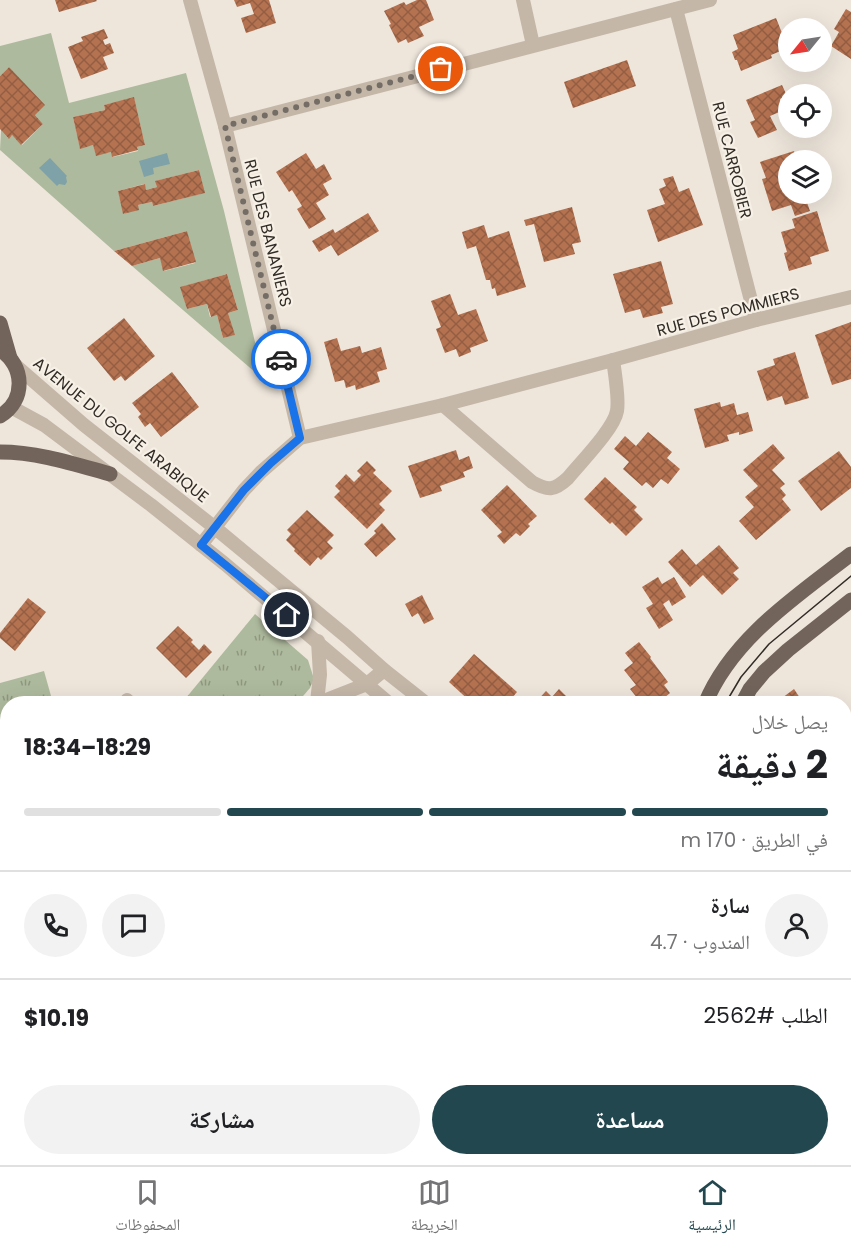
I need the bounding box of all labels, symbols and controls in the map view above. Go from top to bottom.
north arrow [778,18,832,72]
map controls [778,18,832,204]
pin [415,43,466,94]
icon: bag [424,52,457,85]
button: locate [778,84,832,138]
street label: RUE CARROBIER [706,99,758,221]
button: layers [778,150,832,204]
street label: RUE DES BANANIERS [239,157,297,309]
street label: RUE DES POMMIERS [654,282,802,342]
courier [251,329,311,389]
icon: car [265,343,298,376]
street label: AVENUE DU GOLFE ARABIQUE [28,352,214,508]
pin [261,589,312,640]
icon: home [270,598,303,631]
text: يصل خلال [752,708,828,736]
text: 18:29–18:34 [24,732,151,763]
text: 2 دقيقة [716,737,828,792]
text: في الطريق · 170 m [680,826,828,854]
text: سارة [711,890,750,921]
button: phone [24,894,87,957]
button: chat [102,894,165,957]
button: person [765,894,828,957]
text: المندوب · 4.7 [650,928,750,956]
text: الطلب #2562 [703,1000,828,1031]
text: $10.19 [24,1003,89,1034]
button: مشاركة [24,1085,420,1154]
button: مساعدة [432,1085,828,1154]
tab: المحفوظات [115,1176,180,1240]
tab: الخريطة [411,1176,458,1240]
tab: الرئيسية [688,1176,736,1240]

